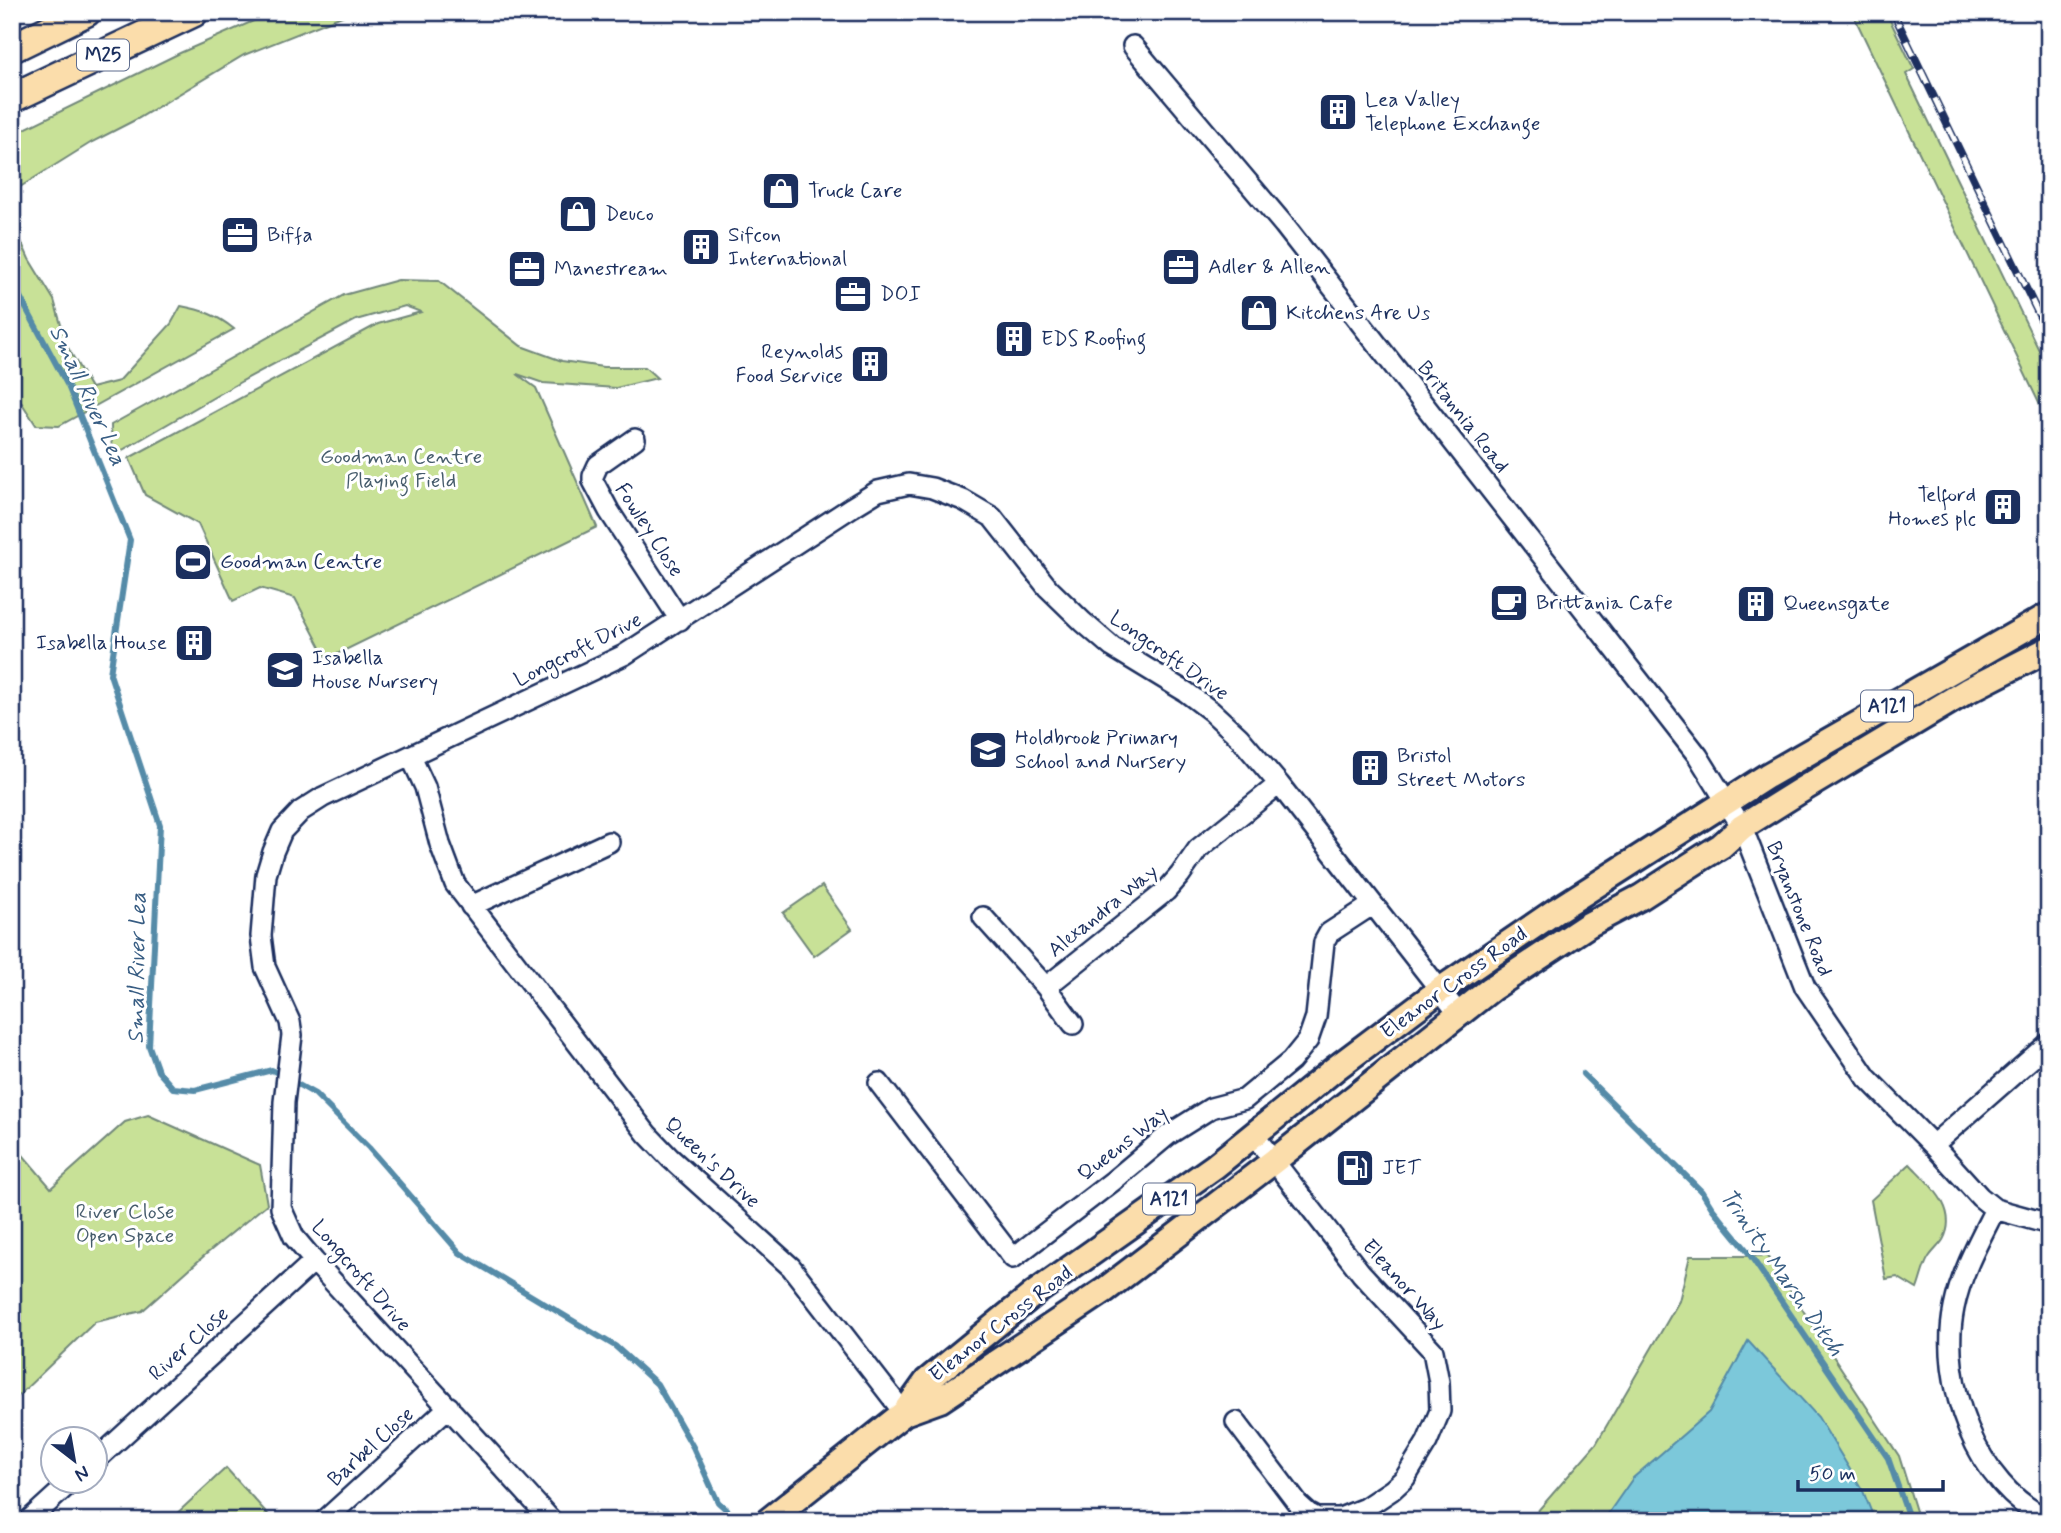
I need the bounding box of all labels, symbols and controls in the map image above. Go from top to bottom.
road number: M25 [77,40,129,70]
place label: Lea Valley Telephone Exchange [1365,86,1540,140]
building icon: Lea Valley Telephone Exchange [1317,91,1359,133]
shop icon: Truck Care [760,170,802,212]
place label: Truck Care [808,177,902,205]
shop icon: Deuco [557,193,599,235]
place label: Deuco [605,200,654,228]
office icon: Biffa [219,214,261,256]
place label: Biffa [267,221,313,249]
place label: Sifcon International [728,221,847,273]
building icon: Sifcon International [680,226,722,268]
office icon: Adler & Allen [1160,246,1202,288]
office icon: Manestream [506,248,548,290]
place label: Adler & Allen [1208,253,1331,281]
place label: Manestream [554,255,668,283]
office icon: DOI [832,273,874,315]
place label: DOI [880,280,921,308]
shop icon: Kitchens Are Us [1238,292,1280,334]
place label: Kitchens Are Us [1286,299,1430,327]
building icon: EDS Roofing [993,318,1035,360]
water label: Small River Lea [41,321,133,471]
place label: EDS Roofing [1041,325,1146,355]
place label: Reynolds Food Service [735,338,843,390]
building icon: Reynolds Food Service [849,343,891,385]
street label: Britannia Road [1410,355,1516,479]
park label: Goodman Centre Playing Field [320,443,482,497]
street label: Fowley Close [608,478,690,582]
place label: Telford Homes plc [1888,481,1976,533]
building icon: Telford Homes plc [1982,486,2024,528]
sports icon: Goodman Centre [172,541,214,583]
place label: Goodman Centre [220,548,382,576]
cafe icon: Brittania Cafe [1488,582,1530,624]
building icon: Queensgate [1735,583,1777,625]
place label: Brittania Cafe [1536,589,1673,617]
place label: Queensgate [1783,590,1890,619]
street label: Longcroft Drive [1103,604,1234,708]
street label: Longcroft Drive [509,606,647,695]
building icon: Isabella House [173,622,215,664]
place label: Isabella House [36,629,167,657]
place label: Isabella House Nursery [312,644,438,696]
school or university icon: Isabella House Nursery [264,649,306,691]
road number: A121 [1861,691,1913,722]
place label: Holdbrook Primary School and Nursery [1015,724,1186,776]
school or university icon: Holdbrook Primary School and Nursery [967,729,1009,771]
place label: Bristol Street Motors [1397,742,1526,794]
building icon: Bristol Street Motors [1349,747,1391,789]
street label: Bryanstone Road [1759,837,1839,981]
street label: Alexandra Way [1042,858,1164,964]
water label: Small River Lea [122,892,154,1044]
street label: Eleanor Cross Road [1375,920,1533,1046]
street label: Queens Way [1072,1100,1174,1188]
street label: Queen's Drive [658,1111,766,1215]
fuel station icon: JET [1334,1147,1376,1189]
place label: JET [1382,1154,1421,1182]
water label: Trinity Marsh Ditch [1712,1183,1850,1363]
road number: A121 [1143,1184,1195,1214]
park label: River Close Open Space [76,1198,174,1250]
street label: Longcroft Drive [304,1214,417,1339]
street label: Eleanor Way [1355,1233,1453,1337]
street label: Eleanor Cross Road [923,1259,1079,1389]
street label: River Close [143,1300,235,1388]
street label: Barbel Close [322,1401,420,1493]
north arrow [38,1424,108,1494]
scale bar [1798,1449,1944,1493]
text: N [70,1459,94,1487]
text: 50 m [1809,1460,1856,1488]

